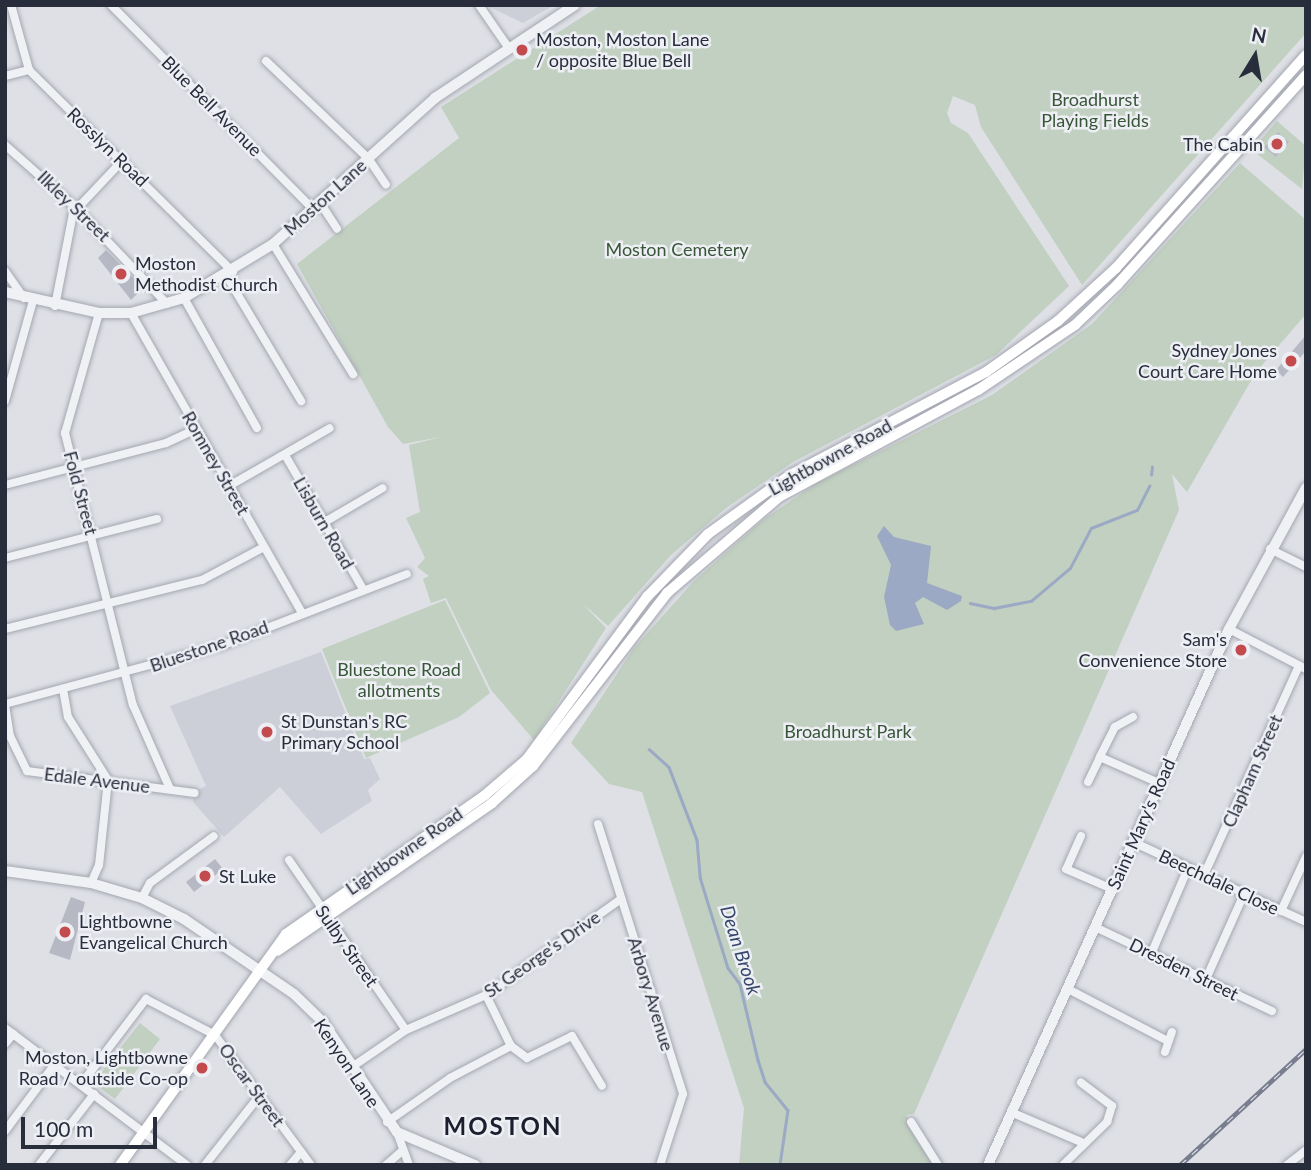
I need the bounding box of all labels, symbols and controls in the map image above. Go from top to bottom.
north arrow [1220,21,1290,91]
text: N [1250,22,1268,48]
place label: Moston, Moston Lane / opposite Blue Bell [536,29,709,72]
marker: Moston, Moston Lane / opposite Blue Bell [514,42,530,58]
street label: Blue Bell Avenue [157,51,267,161]
park label: Broadhurst Playing Fields [1041,89,1149,132]
street label: Rosslyn Road [63,103,153,191]
place label: The Cabin [1183,133,1263,155]
marker: The Cabin [1269,136,1285,152]
street label: Moston Lane [279,154,371,240]
street label: Ilkley Street [33,166,115,246]
park label: Moston Cemetery [605,238,749,260]
place label: Moston Methodist Church [135,253,278,296]
marker: Moston Methodist Church [113,266,129,282]
place label: Sydney Jones Court Care Home [1138,340,1277,382]
marker: Sydney Jones Court Care Home [1283,353,1299,369]
street label: Romney Street [178,407,254,519]
street label: Lightbowne Road [765,414,895,500]
street label: Fold Street [59,449,103,537]
street label: Lisburn Road [289,473,359,573]
street label: Bluestone Road [147,616,271,676]
place label: Sam's Convenience Store [1078,629,1227,672]
marker: Sam's Convenience Store [1233,642,1249,658]
park label: Bluestone Road allotments [337,659,461,702]
place label: St Dunstan's RC Primary School [281,711,407,754]
street label: Clapham Street [1218,711,1286,831]
park label: Broadhurst Park [784,720,912,742]
marker: St Dunstan's RC Primary School [259,724,275,740]
street label: Saint Mary's Road [1102,755,1180,893]
street label: Edale Avenue [43,763,151,797]
street label: Lightbowne Road [341,803,467,899]
street label: Beechdale Close [1155,845,1283,919]
place label: St Luke [219,865,276,887]
marker: St Luke [197,868,213,884]
street label: Sulby Street [311,901,383,991]
water label: Dean Brook [716,902,766,998]
street label: St George's Drive [480,906,604,1002]
place label: Lightbowne Evangelical Church [79,911,228,954]
marker: Lightbowne Evangelical Church [57,924,73,940]
street label: Dresden Street [1126,933,1242,1005]
street label: Arbory Avenue [623,934,679,1054]
street label: Kenyon Lane [309,1015,385,1111]
street label: Oscar Street [214,1039,290,1131]
place label: Moston, Lightbowne Road / outside Co-op [19,1047,188,1090]
marker: Moston, Lightbowne Road / outside Co-op [194,1060,210,1076]
scale bar [24,1104,161,1148]
district label: MOSTON [444,1112,562,1140]
text: 100 m [34,1116,93,1141]

